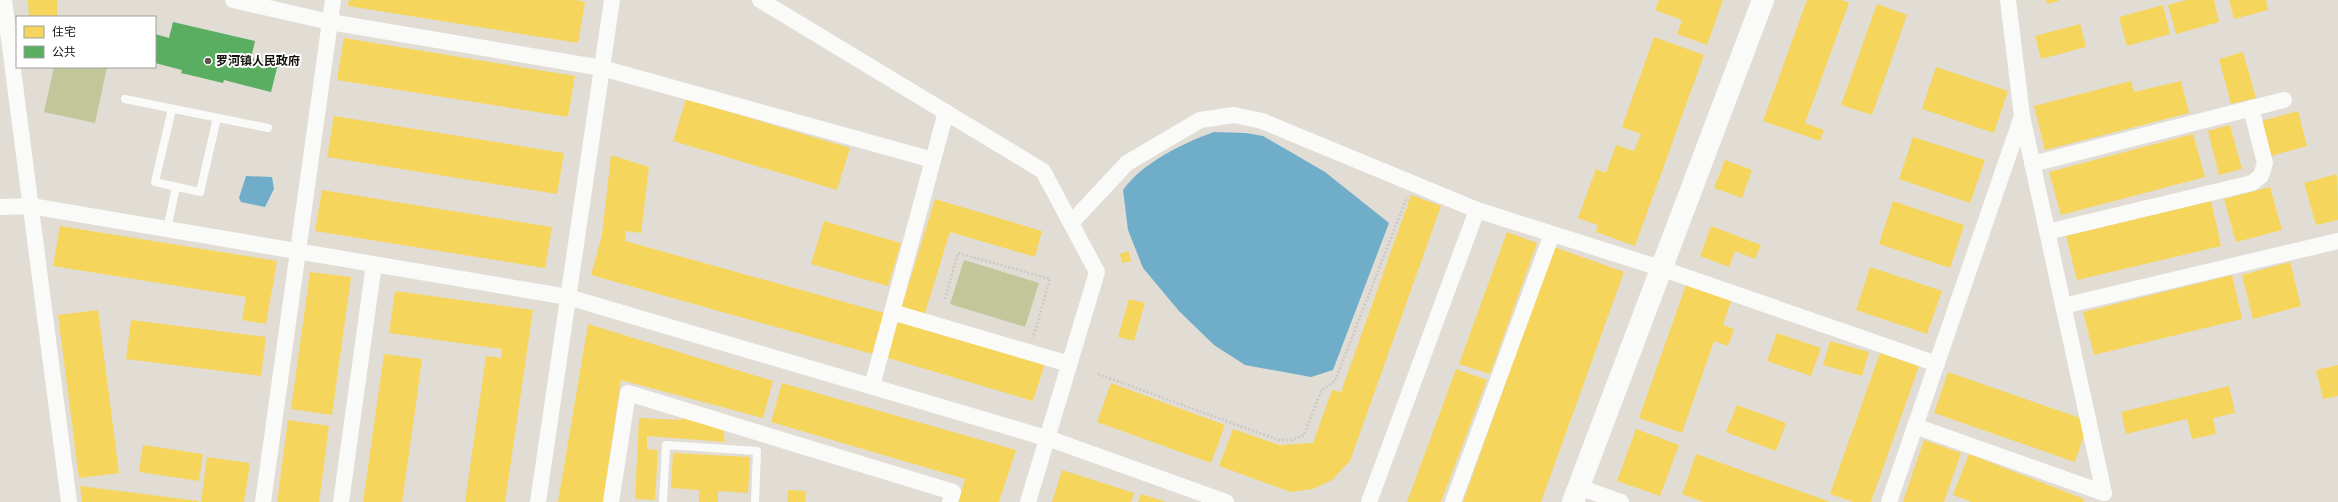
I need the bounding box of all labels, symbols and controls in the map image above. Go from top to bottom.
legend [16,16,156,68]
text: 住宅 [52,24,76,39]
text: 公共 [52,44,76,59]
place label: 罗河镇人民政府 [216,53,300,68]
marker: 罗河镇人民政府 [203,56,213,66]

